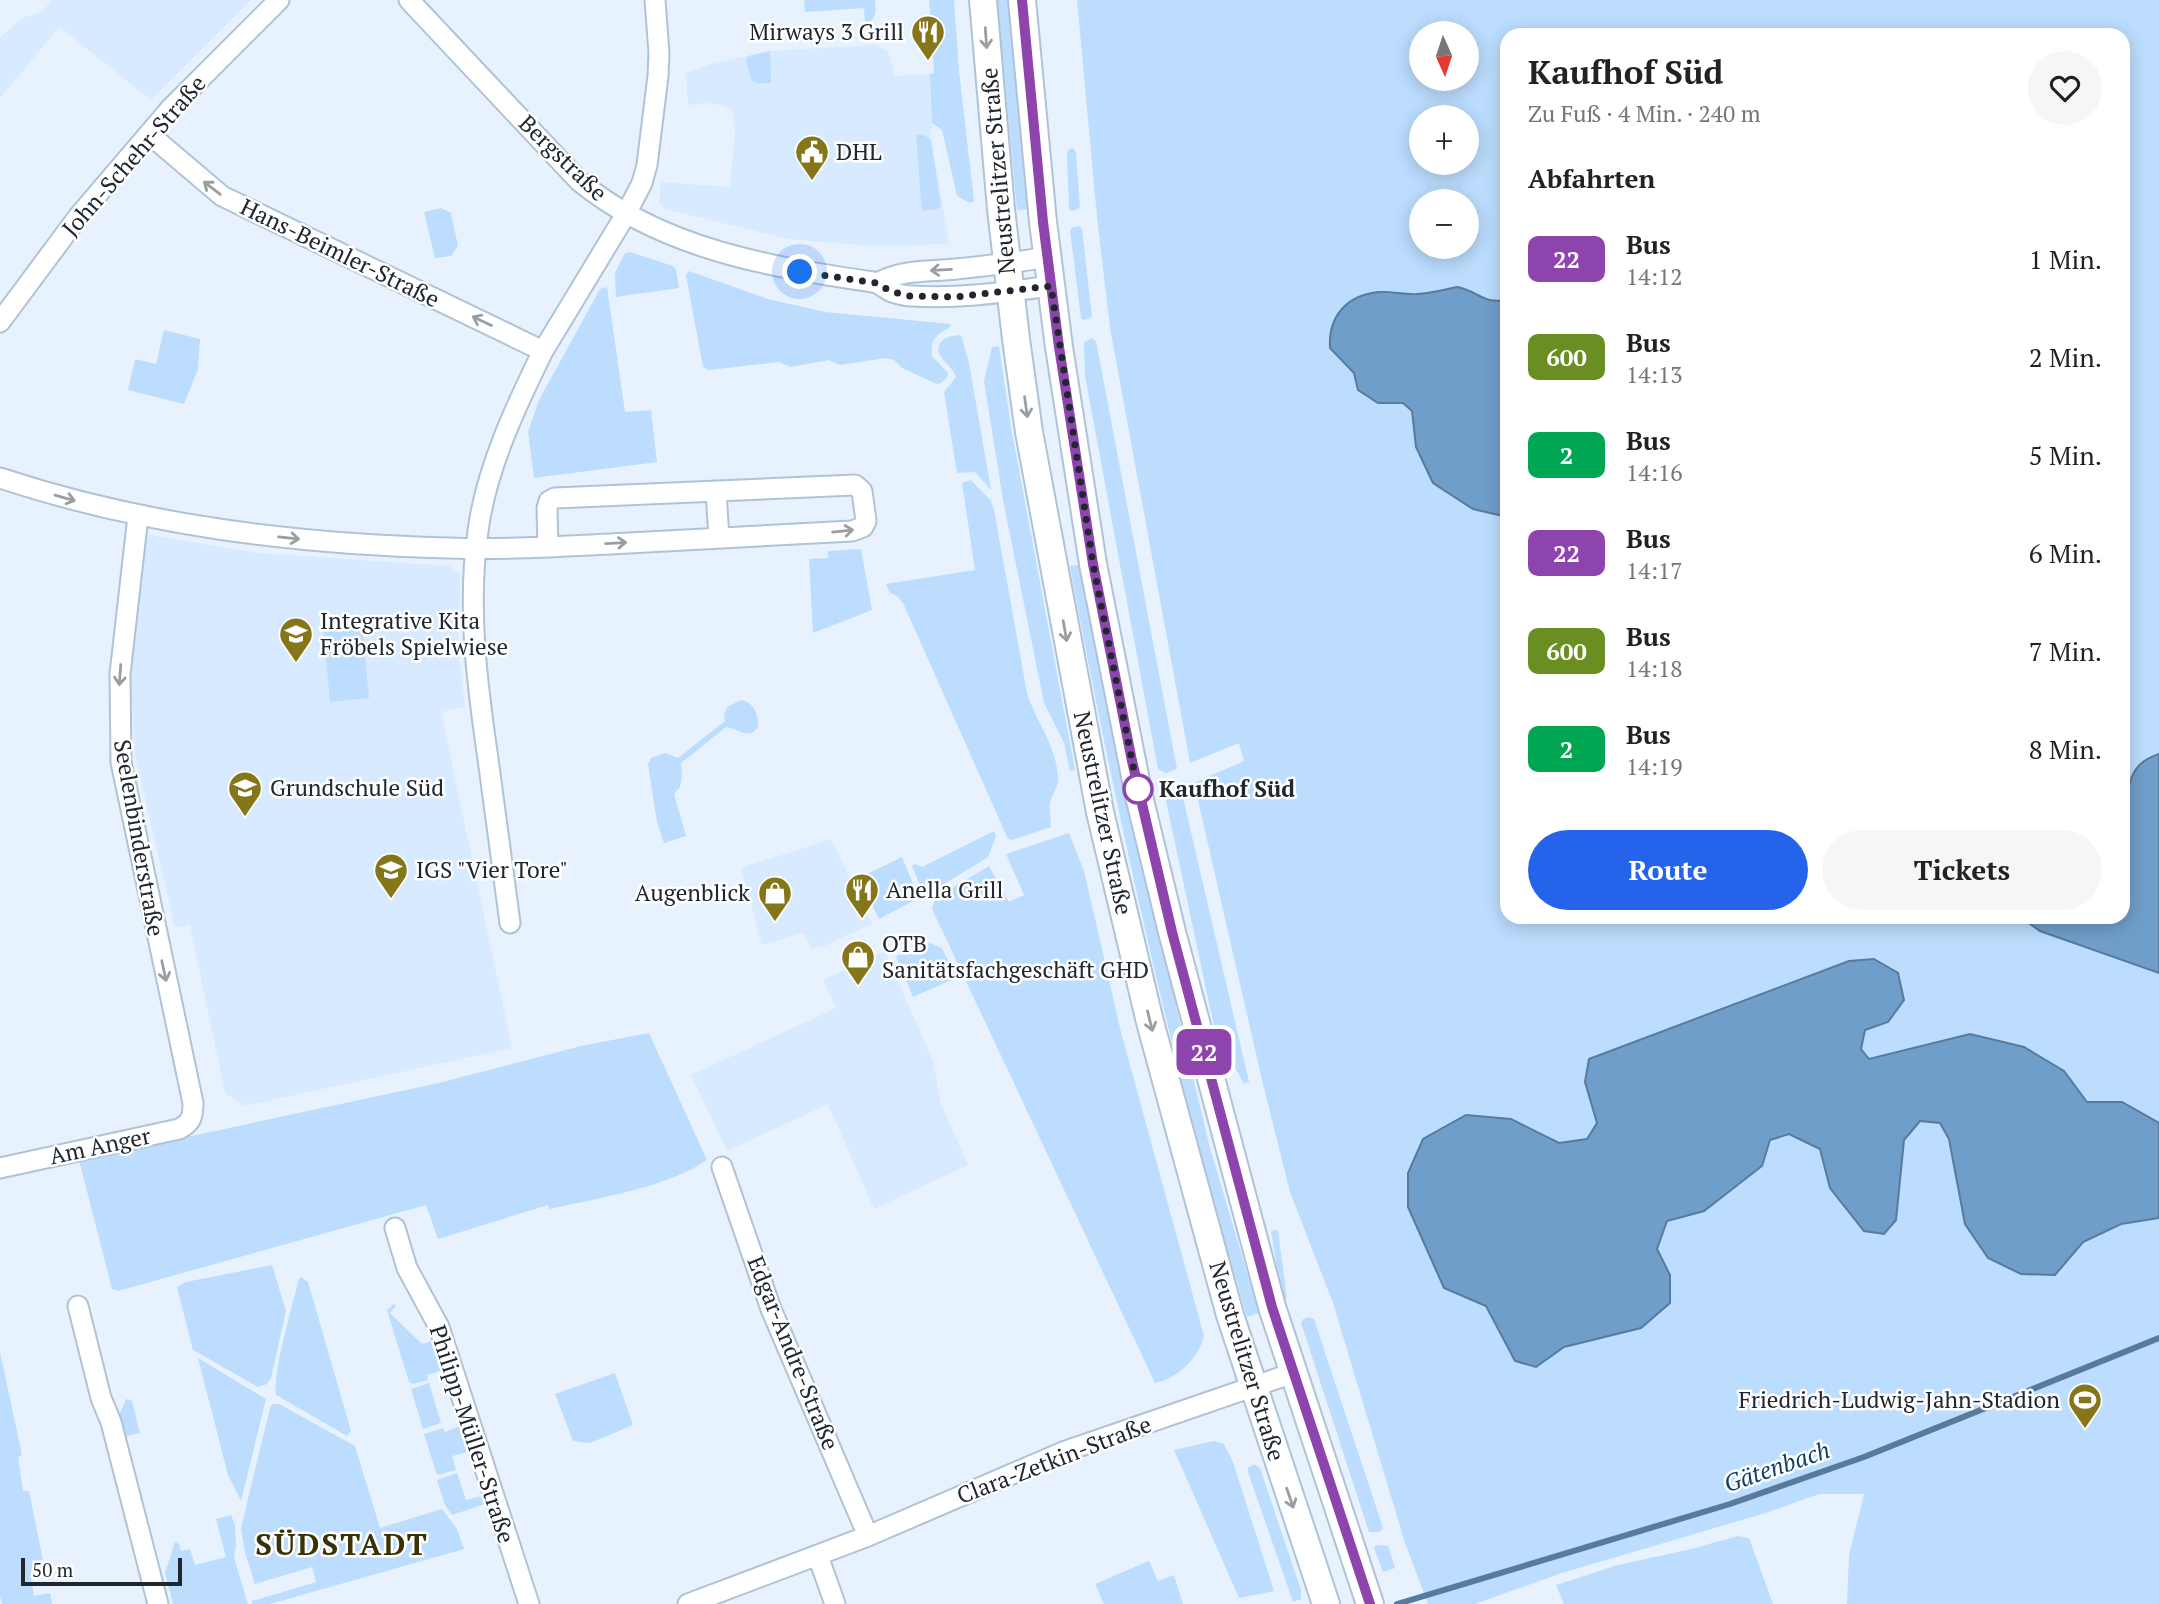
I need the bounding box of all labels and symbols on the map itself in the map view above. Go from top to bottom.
restaurant icon: Mirways 3 Grill [909,13,947,62]
place label: Mirways 3 Grill [749,16,904,47]
north arrow [1409,21,1479,91]
one-way arrow [980,26,993,48]
street label: Neustrelitzer Straße [973,66,1022,276]
street label: John-Schehr-Straße [55,68,212,243]
street label: Bergstraße [512,108,614,208]
public building icon: DHL [793,133,831,182]
place label: DHL [836,136,882,167]
one-way arrow [203,180,222,195]
street label: Hans-Beimler-Straße [235,191,445,314]
your location [782,254,817,289]
one-way arrow [930,264,953,277]
one-way arrow [471,314,493,327]
one-way arrow [1019,395,1032,418]
one-way arrow [54,492,76,505]
one-way arrow [831,524,854,537]
one-way arrow [277,531,300,544]
one-way arrow [604,537,627,550]
place label: Integrative Kita Fröbels Spielwiese [320,605,508,662]
school or university icon: Integrative Kita Fröbels Spielwiese [277,615,315,664]
one-way arrow [1059,619,1073,642]
one-way arrow [113,663,126,685]
street label: Neustrelitzer Straße [1067,708,1140,918]
street label: Seelenbinderstraße [107,737,172,939]
school or university icon: Grundschule Süd [226,769,264,818]
place label: Grundschule Süd [270,772,444,803]
place label: Kaufhof Süd [1159,773,1295,804]
marker: Kaufhof Süd [1123,774,1153,804]
school or university icon: IGS "Vier Tore" [372,851,410,900]
place label: IGS "Vier Tore" [416,854,568,885]
restaurant icon: Anella Grill [843,871,881,920]
shop icon: Augenblick [756,874,794,923]
place label: Anella Grill [886,874,1003,905]
place label: Augenblick [635,877,750,908]
place label: OTB Sanitätsfachgeschäft GHD [882,928,1149,985]
shop icon: OTB Sanitätsfachgeschäft GHD [839,938,877,987]
one-way arrow [158,959,172,982]
one-way arrow [1144,1009,1157,1032]
line badge: 22 [1172,1029,1236,1075]
street label: Am Anger [46,1120,153,1171]
street label: Edgar-Andre-Straße [740,1251,847,1454]
street label: Neustrelitzer Straße [1202,1257,1293,1465]
street label: Philipp-Müller-Straße [423,1321,522,1547]
sports icon: Friedrich-Ludwig-Jahn-Stadion [2066,1381,2104,1430]
place label: Friedrich-Ludwig-Jahn-Stadion [1739,1384,2060,1415]
street label: Clara-Zetkin-Straße [952,1408,1155,1511]
water label: Gätenbach [1719,1433,1834,1499]
one-way arrow [1285,1486,1297,1508]
district label: SÜDSTADT [255,1524,429,1564]
scale bar [21,1555,182,1587]

